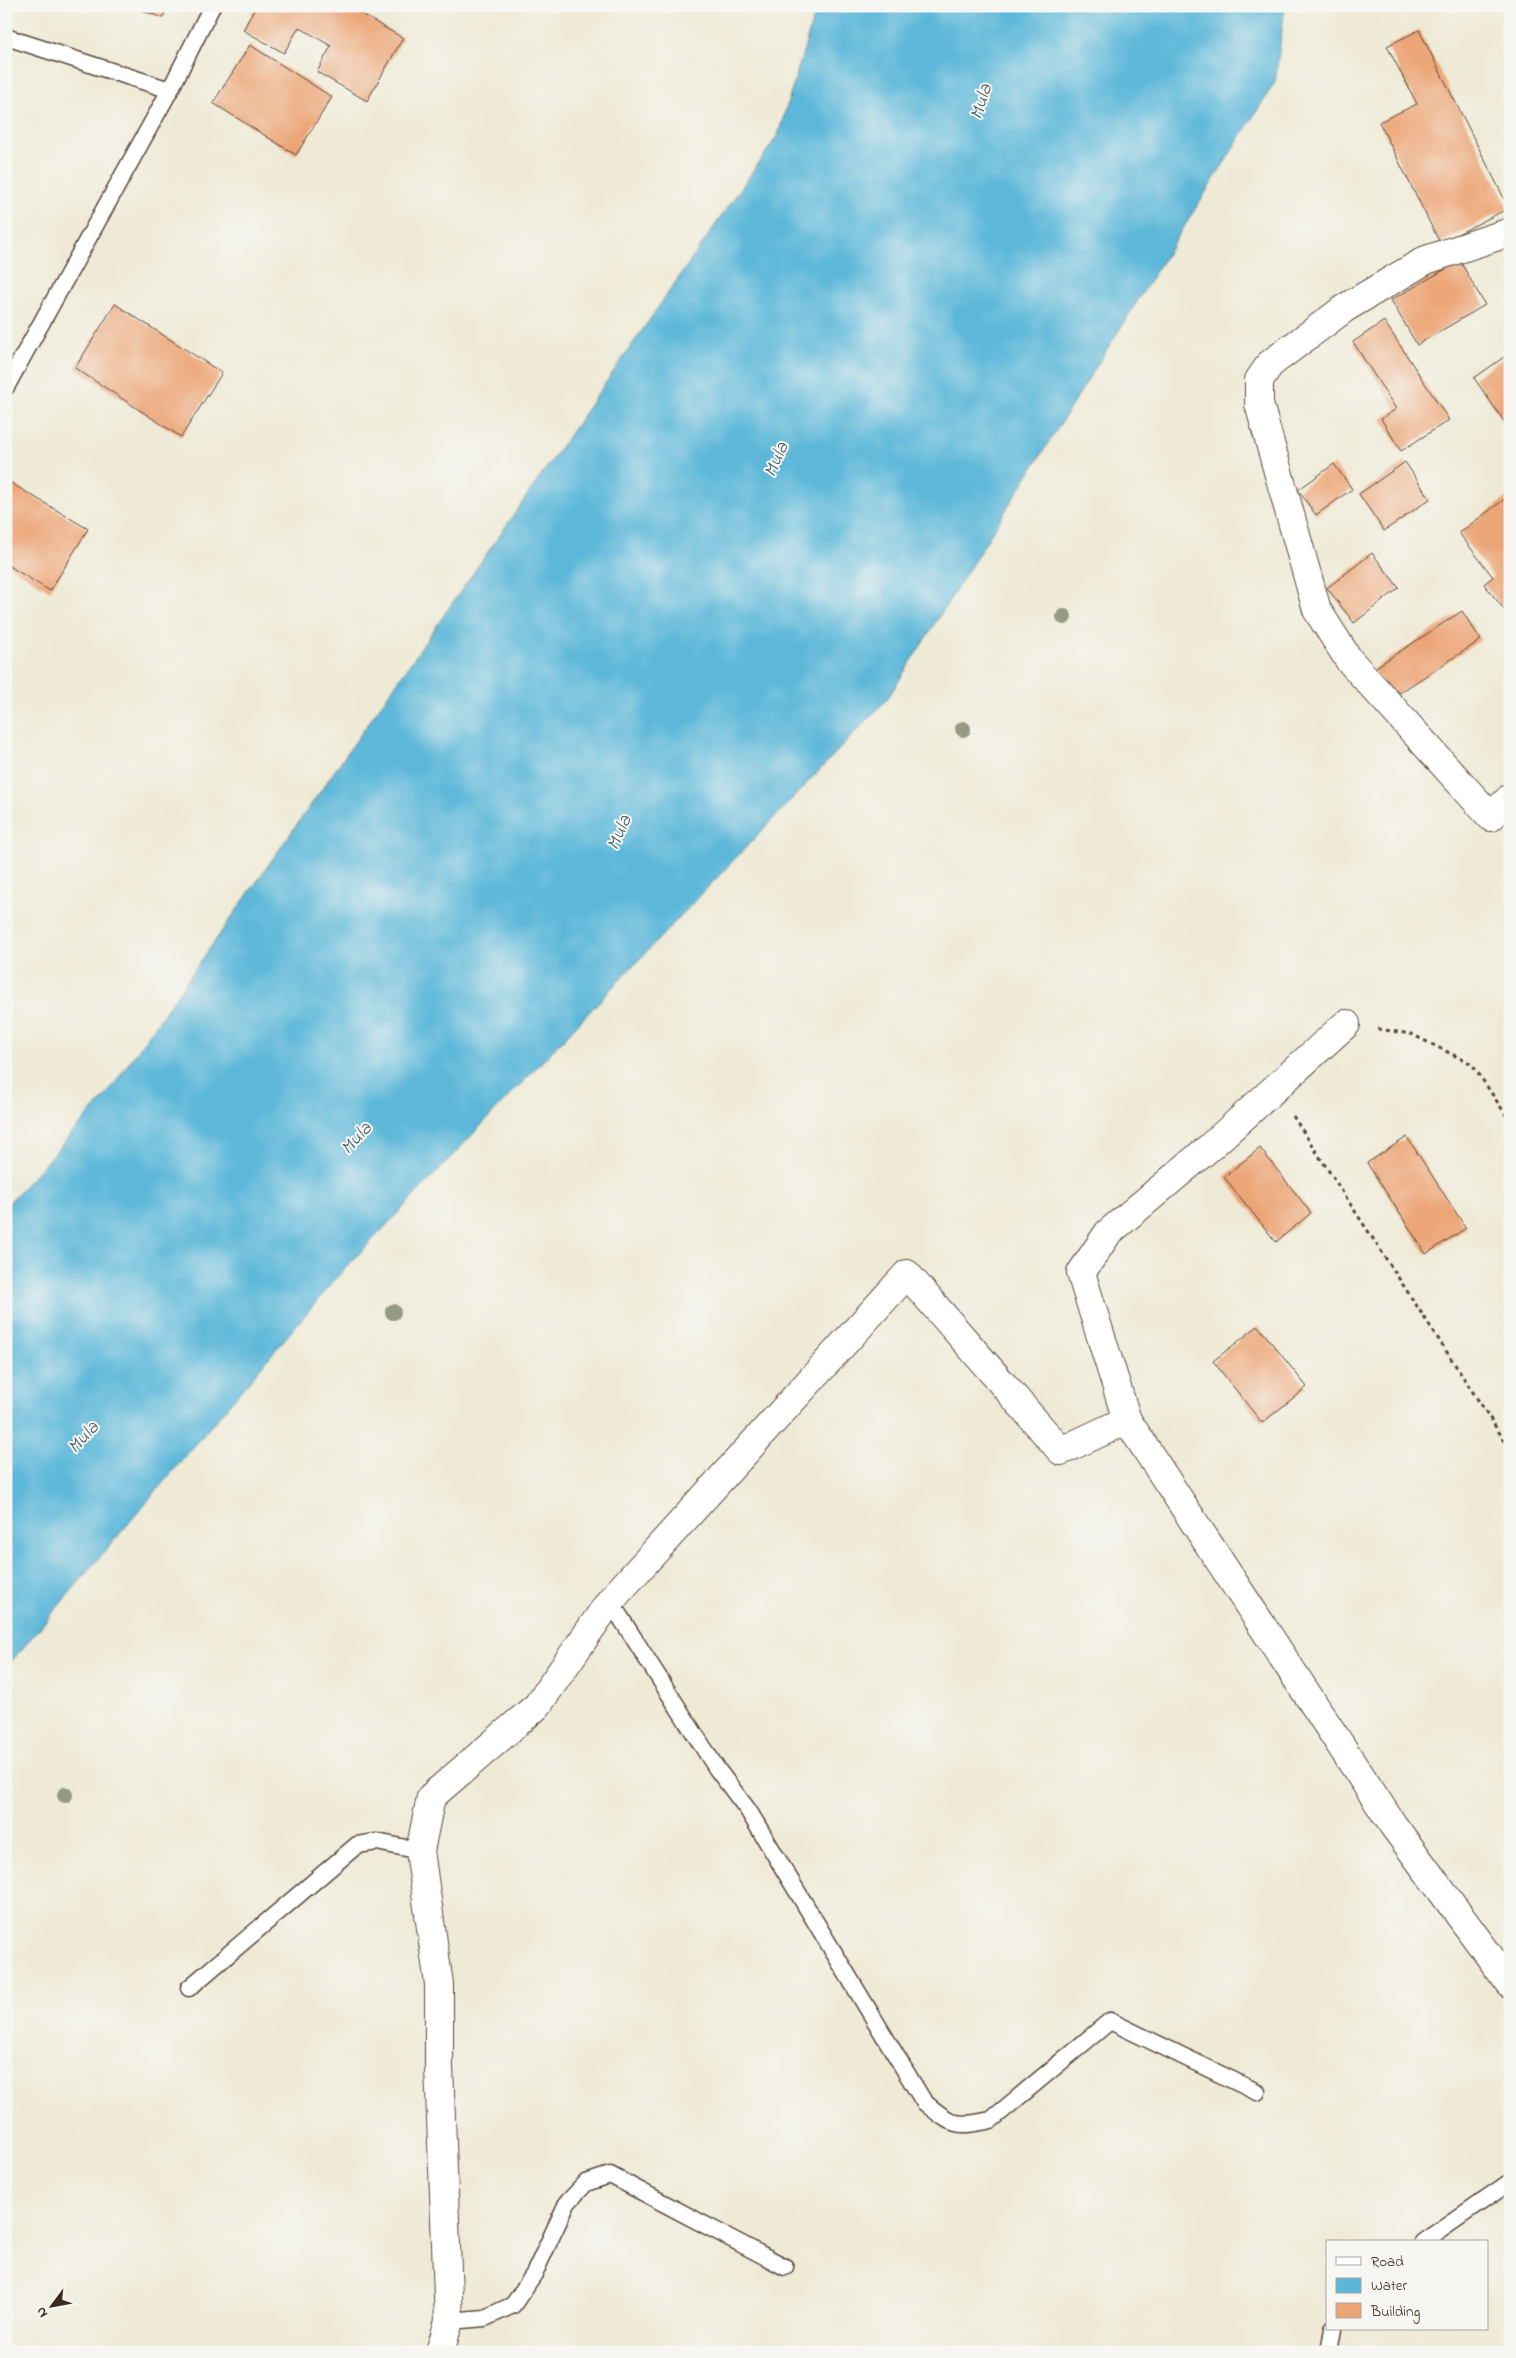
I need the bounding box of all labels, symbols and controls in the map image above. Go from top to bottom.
water label: Mula [964,80,1000,123]
water label: Mula [758,438,797,482]
water label: Mula [601,811,640,855]
water label: Mula [335,1116,380,1161]
water label: Mula [62,1415,107,1460]
legend [1326,2240,1488,2330]
text: Road [1371,2251,1404,2273]
text: Water [1371,2275,1407,2297]
north arrow [28,2280,78,2330]
text: Building [1370,2301,1420,2324]
text: N [31,2303,54,2322]

